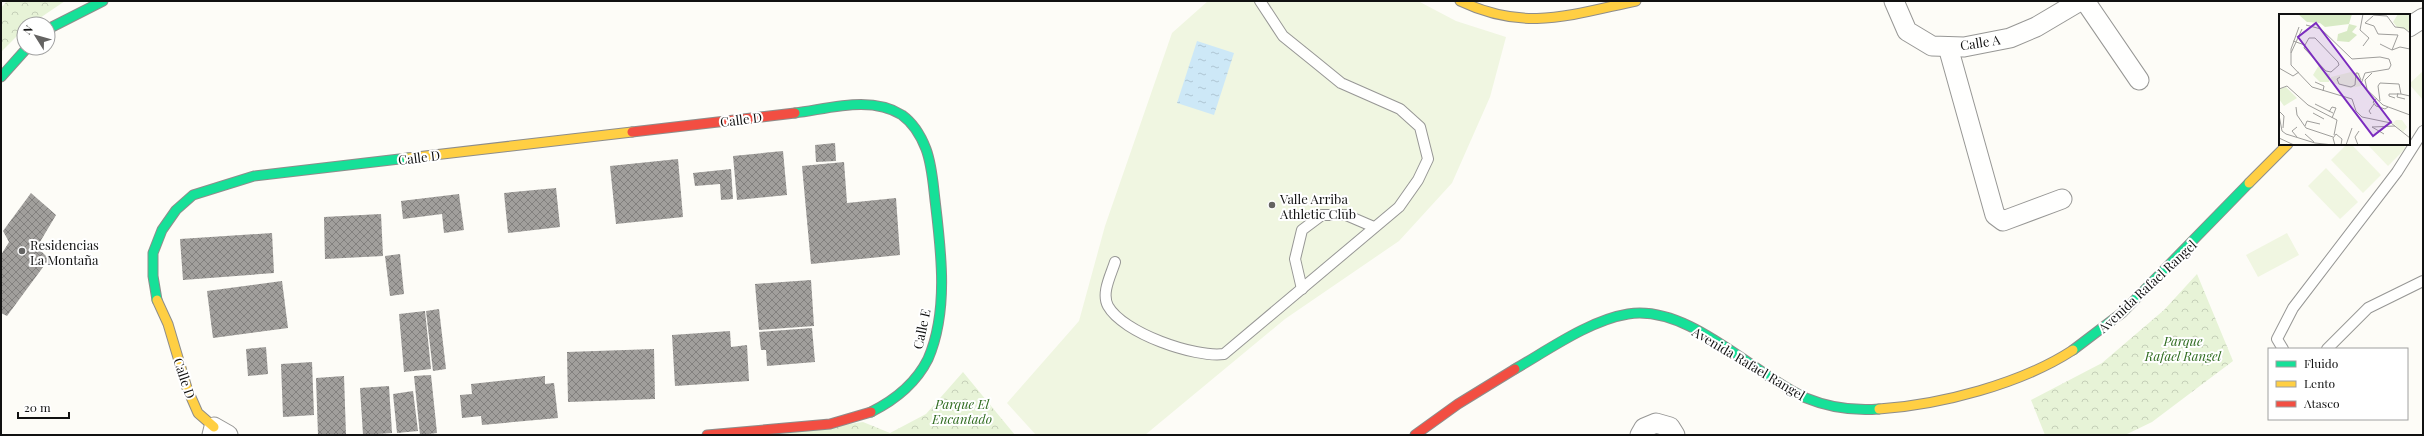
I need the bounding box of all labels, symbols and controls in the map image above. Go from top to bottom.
inset map [2279,14,2410,145]
north arrow [16,16,56,56]
text: N [19,22,36,37]
street label: Calle A [1959,30,2002,54]
street label: Calle D [719,108,763,130]
street label: Calle D [397,146,441,168]
place label: Valle Arriba Athletic Club [1279,190,1356,222]
marker: Valle Arriba Athletic Club [1267,200,1277,210]
place label: Residencias La Montaña [30,236,99,268]
street label: Avenida Rafael Rangel [2093,236,2200,337]
marker: Residencias La Montaña [17,246,27,256]
street label: Calle E [908,307,934,351]
street label: Avenida Rafael Rangel [1689,322,1809,404]
park label: Parque Rafael Rangel [2144,332,2223,364]
legend [2268,348,2408,420]
street label: Calle D [170,355,200,401]
text: Fluido [2304,355,2339,371]
text: Lento [2304,375,2336,391]
scale bar [18,394,69,420]
park label: Parque El Encantado [931,395,992,427]
text: Atasco [2303,395,2340,411]
text: 20 m [24,399,51,415]

